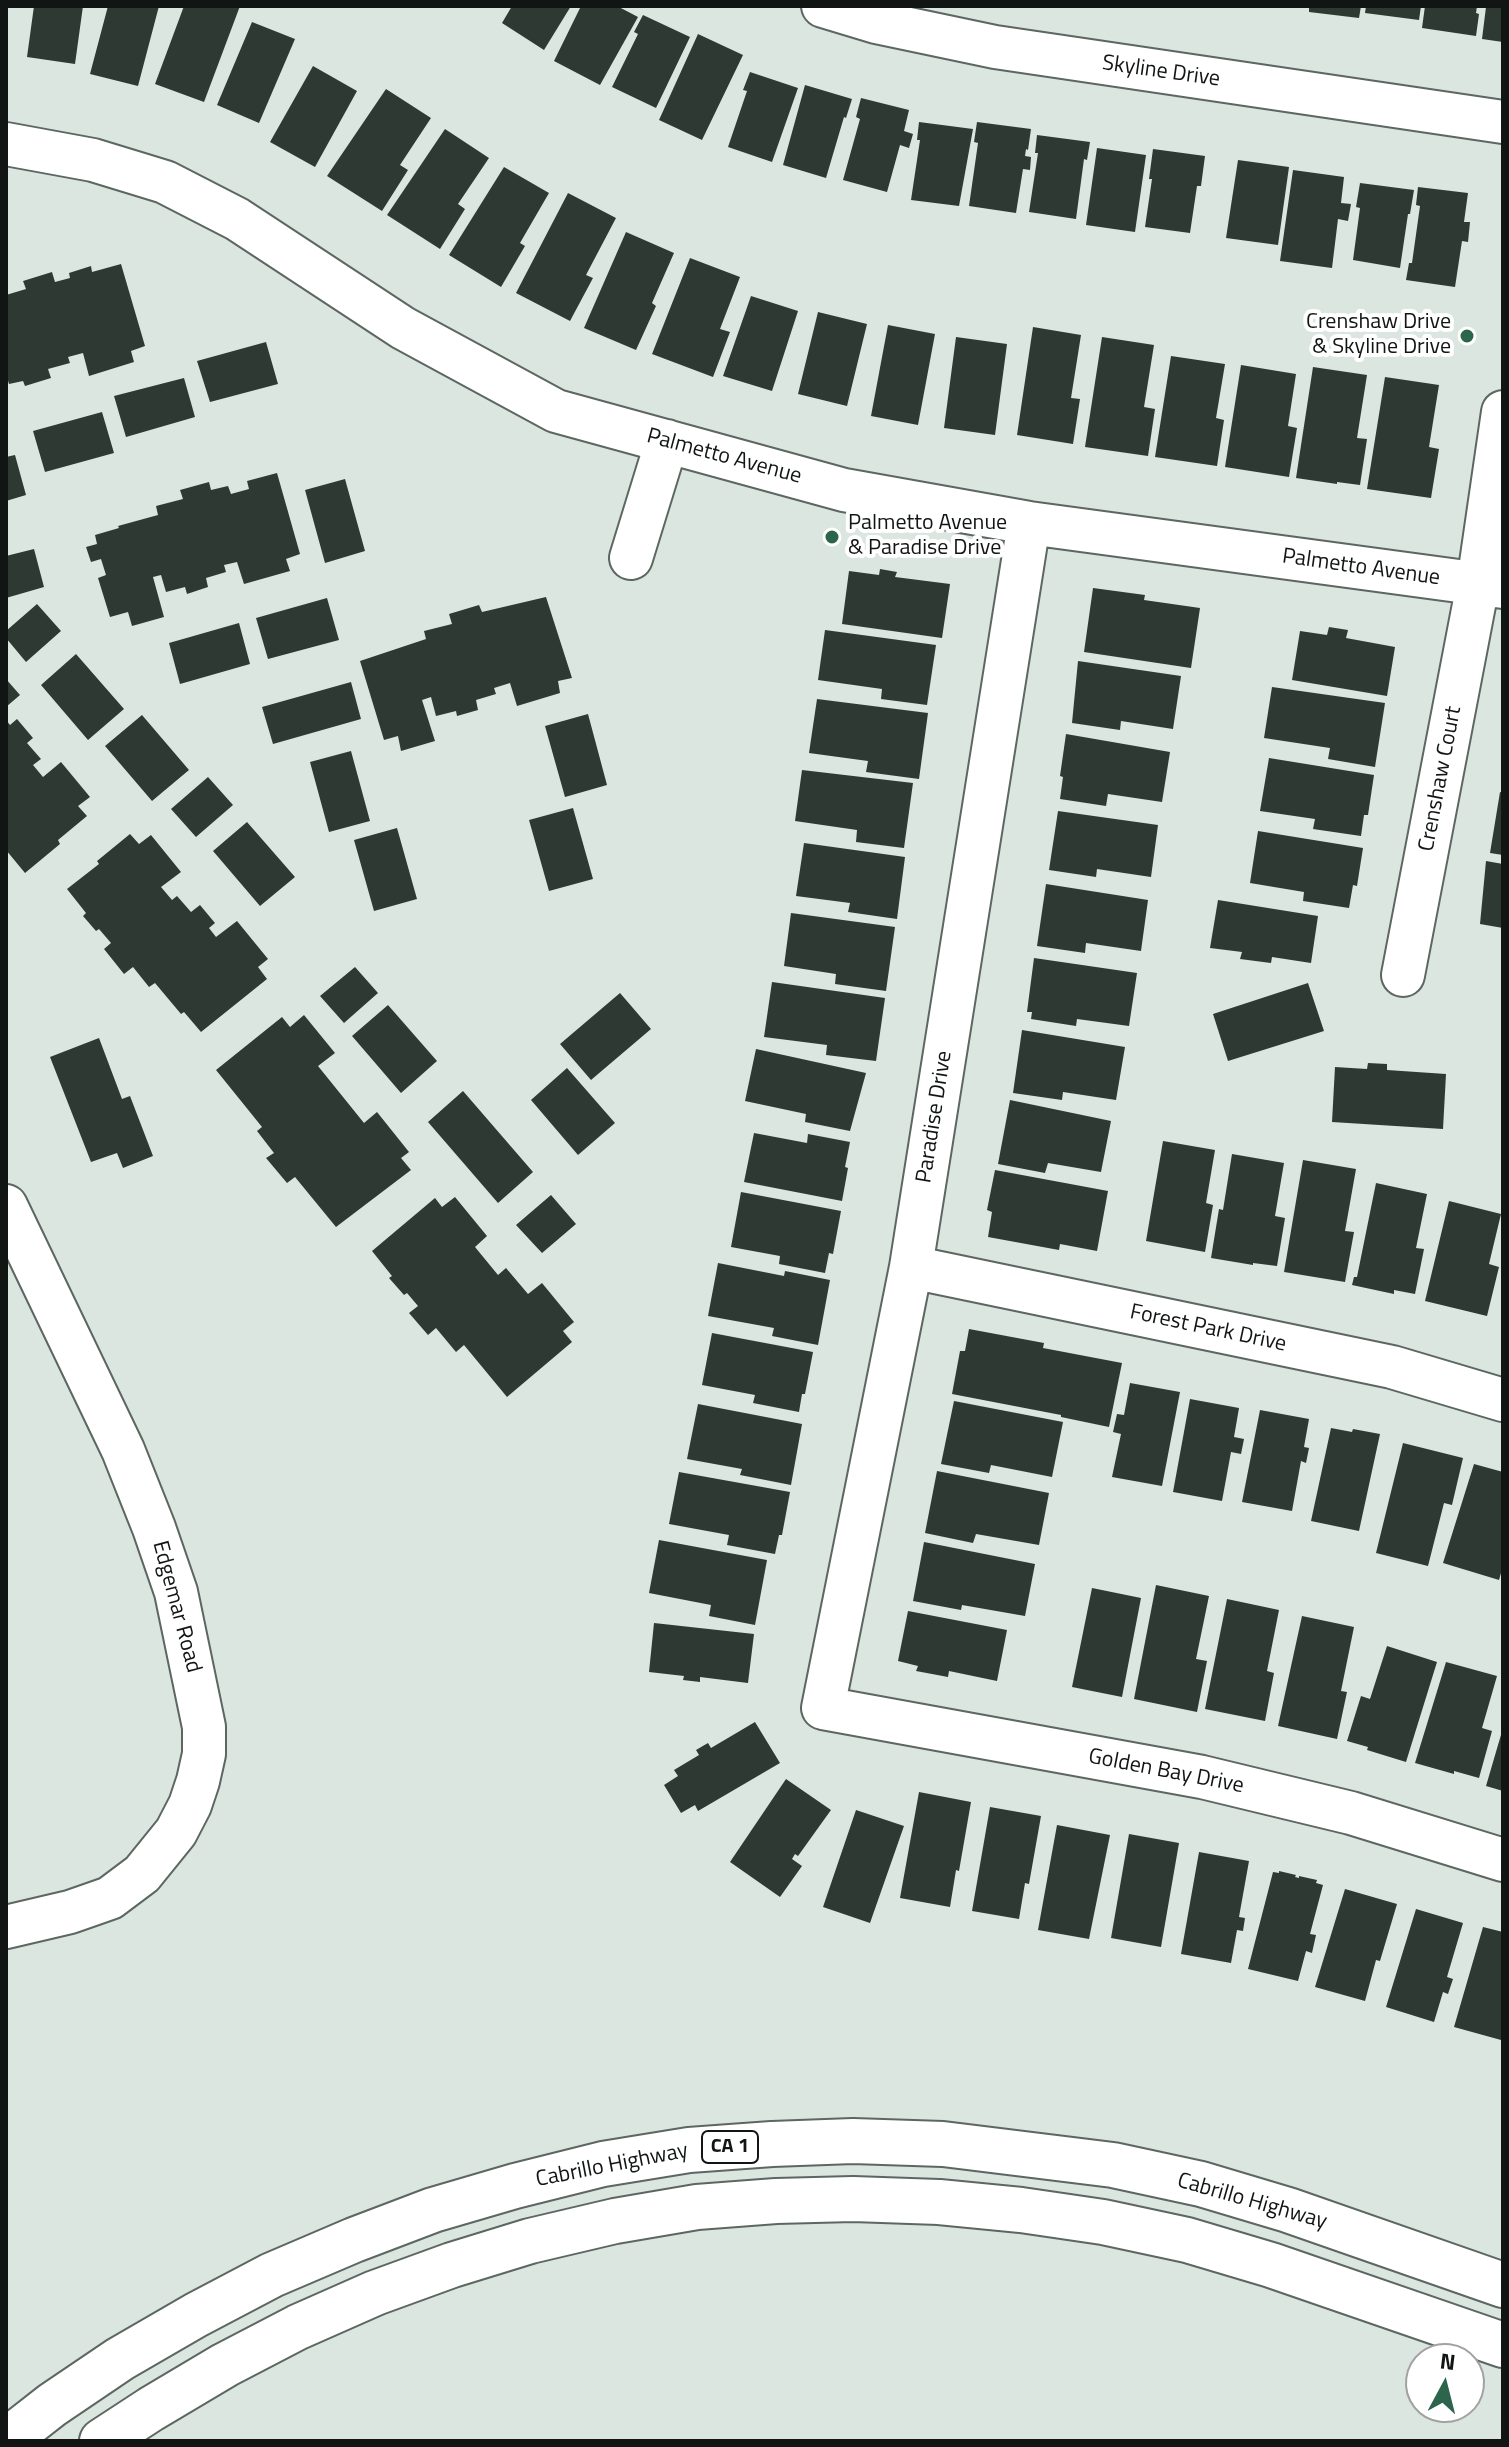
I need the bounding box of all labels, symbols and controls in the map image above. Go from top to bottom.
street label: Skyline Drive [1100,51,1222,93]
place label: Crenshaw Drive & Skyline Drive [1306,310,1451,362]
marker: Crenshaw Drive & Skyline Drive [1458,327,1476,345]
street label: Palmetto Avenue [644,424,804,490]
place label: Palmetto Avenue & Paradise Drive [848,511,1007,562]
marker: Palmetto Avenue & Paradise Drive [823,528,841,546]
street label: Palmetto Avenue [1280,544,1442,592]
street label: Crenshaw Court [1414,704,1468,854]
street label: Paradise Drive [912,1049,958,1185]
street label: Forest Park Drive [1127,1300,1289,1358]
street label: Edgemar Road [146,1538,206,1676]
street label: Golden Bay Drive [1086,1744,1246,1800]
road number: CA 1 [702,2131,758,2163]
street label: Cabrillo Highway [534,2138,690,2194]
street label: Cabrillo Highway [1174,2168,1330,2236]
north arrow [1405,2343,1485,2423]
text: N [1438,2343,1457,2379]

